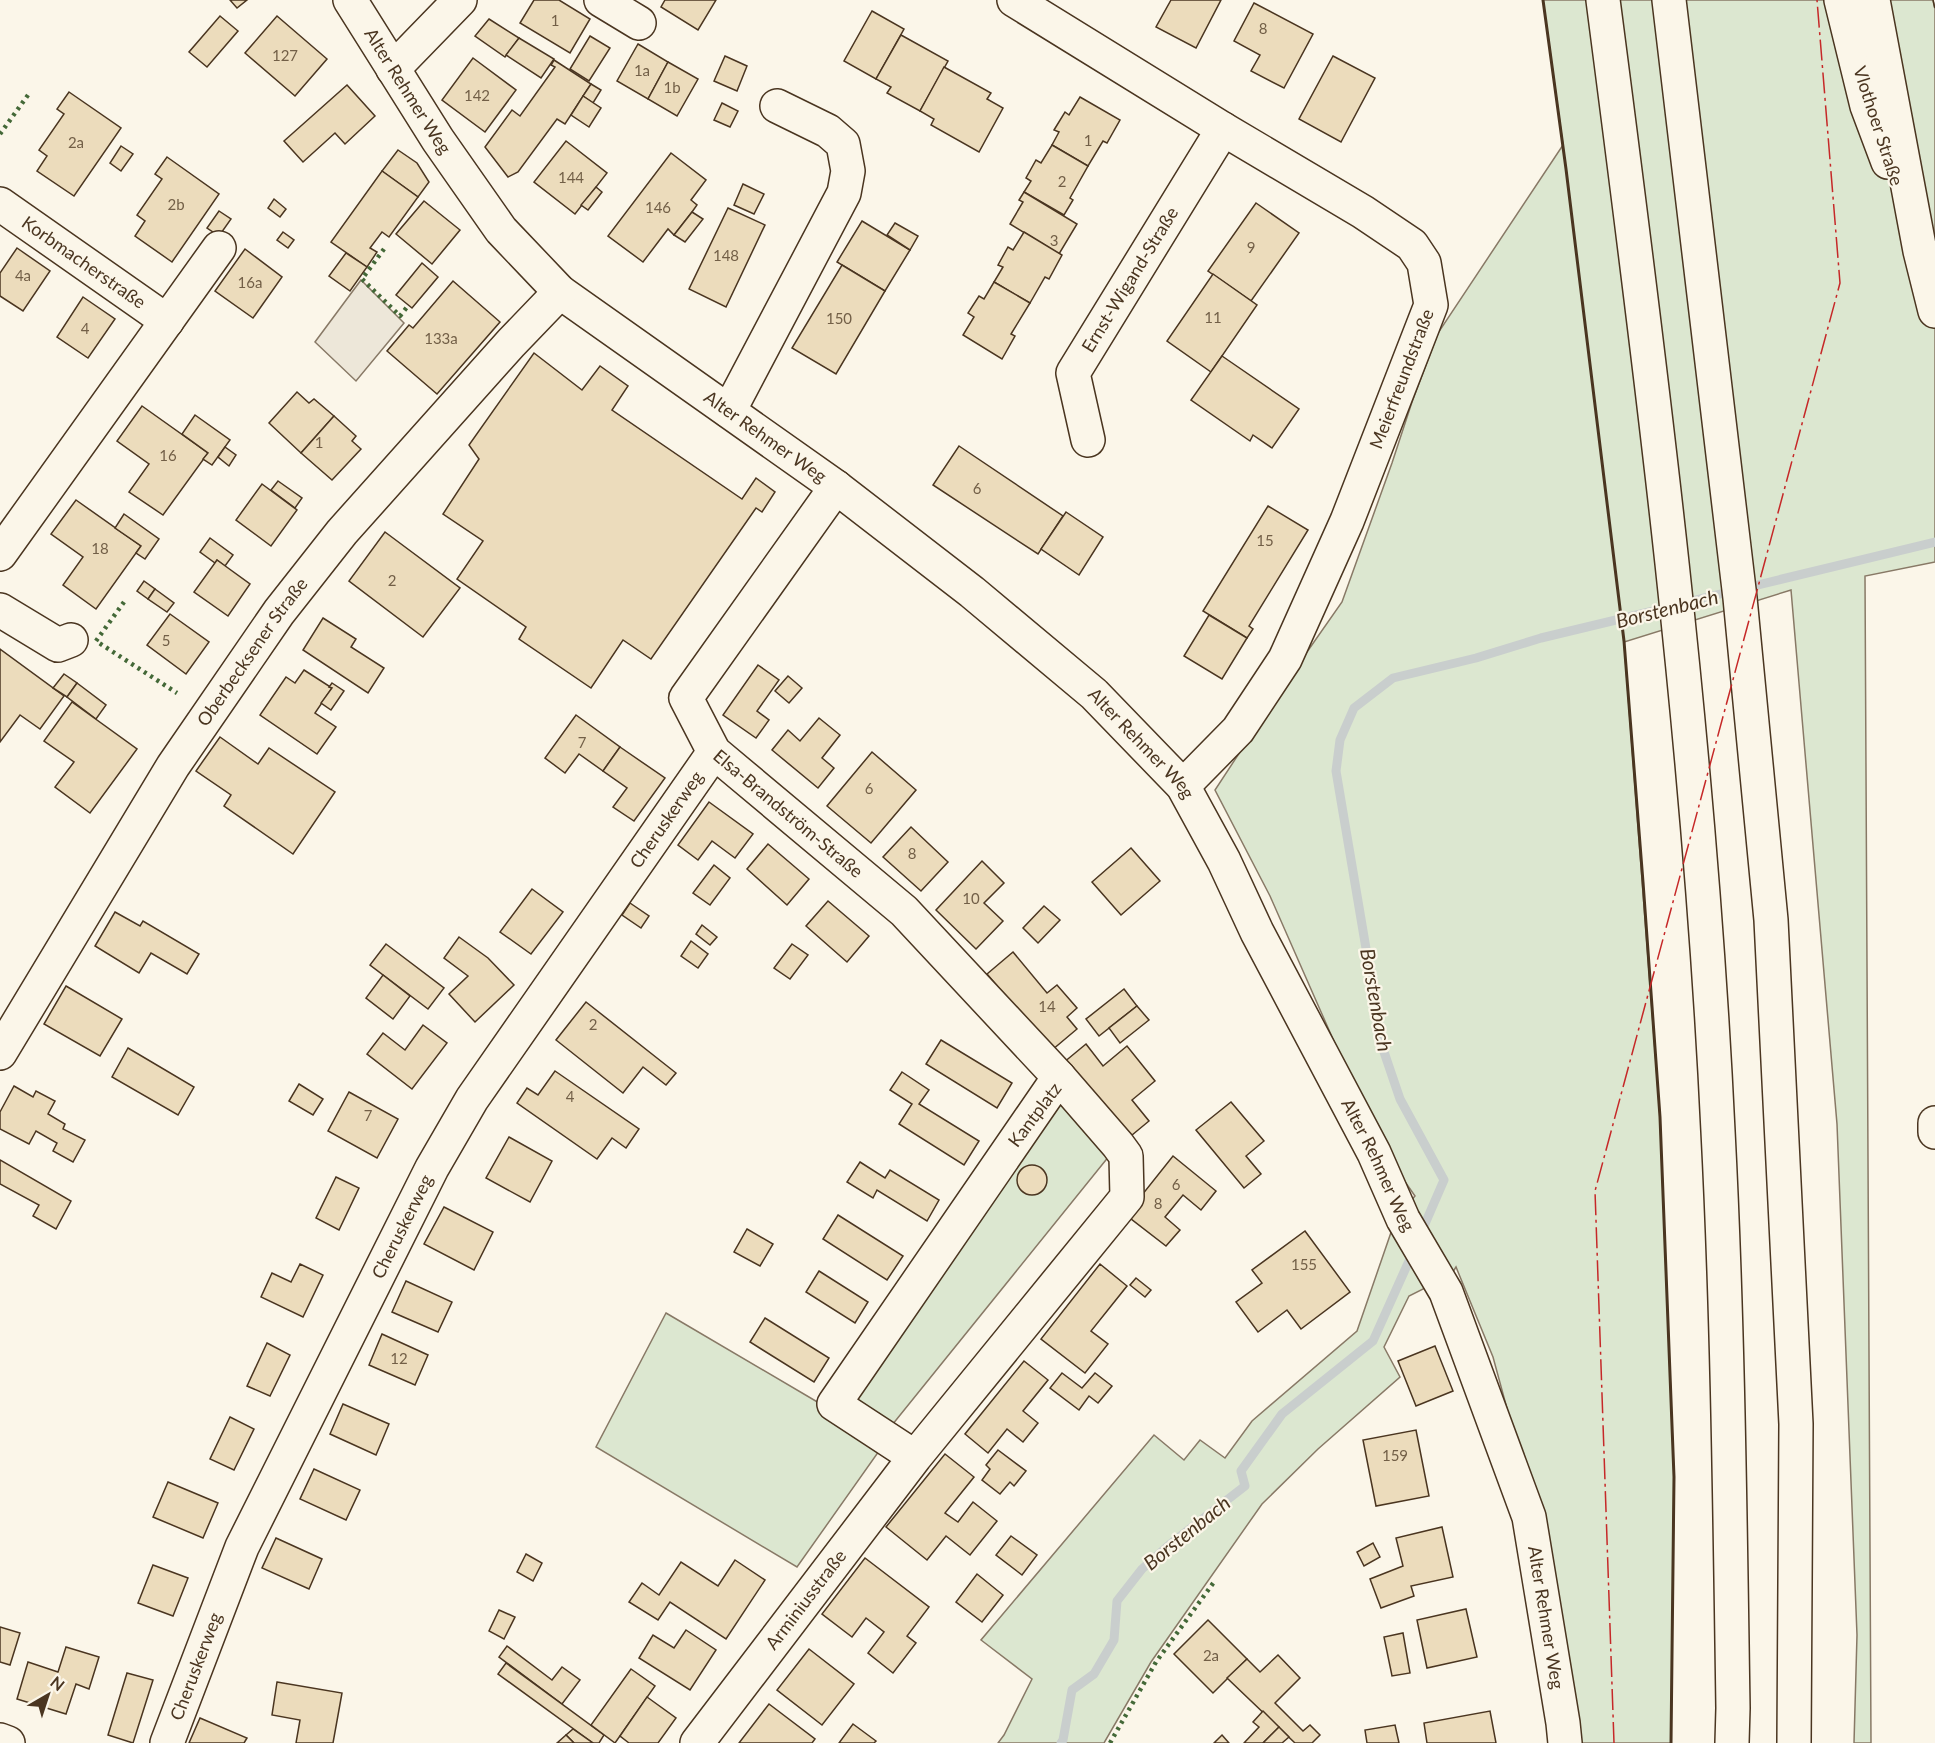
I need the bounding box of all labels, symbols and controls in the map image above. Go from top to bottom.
house number: 1 [551,11,559,29]
house number: 8 [1259,19,1267,37]
street label: Alter Rehmer Weg [360,24,456,158]
house number: 127 [272,46,298,64]
house number: 1a [634,61,650,79]
street label: Vlothoer Straße [1849,63,1909,188]
house number: 1b [663,78,681,96]
house number: 142 [464,86,490,104]
house number: 1 [1084,131,1092,149]
house number: 2a [68,133,84,151]
house number: 144 [558,168,584,186]
house number: 2 [1058,172,1066,190]
house number: 2b [167,195,185,213]
house number: 146 [645,198,671,216]
street label: Ernst-Wigand-Straße [1076,203,1182,356]
street label: Korbmacherstraße [18,211,150,313]
house number: 3 [1050,231,1058,249]
house number: 9 [1247,238,1255,256]
house number: 148 [713,246,739,264]
house number: 4a [15,266,31,284]
house number: 16a [238,273,262,291]
street label: Meierfreundstraße [1364,306,1438,452]
house number: 11 [1204,308,1222,326]
house number: 150 [826,309,852,327]
house number: 4 [81,319,90,337]
house number: 133a [424,329,458,347]
street label: Alter Rehmer Weg [700,385,831,487]
house number: 1 [315,433,323,451]
house number: 16 [159,446,177,464]
house number: 6 [973,479,982,497]
house number: 15 [1256,531,1274,549]
house number: 18 [91,539,109,557]
house number: 2 [388,571,396,589]
street label: Oberbecksener Straße [192,573,312,730]
water label: Borstenbach [1613,584,1720,632]
house number: 5 [162,631,170,649]
street label: Alter Rehmer Weg [1084,683,1200,802]
house number: 7 [578,733,587,751]
street label: Elsa-Brandström-Straße [709,744,868,882]
street label: Cheruskerweg [624,766,707,872]
house number: 6 [865,779,874,797]
house number: 8 [908,844,916,862]
house number: 10 [962,889,980,907]
water label: Borstenbach [1356,946,1398,1053]
house number: 14 [1038,997,1056,1015]
house number: 2 [589,1015,597,1033]
street label: Kantplatz [1003,1078,1066,1151]
house number: 4 [566,1087,575,1105]
street label: Alter Rehmer Weg [1337,1095,1420,1235]
house number: 7 [364,1106,373,1124]
street label: Cheruskerweg [366,1171,437,1282]
house number: 6 [1172,1175,1181,1193]
house number: 8 [1154,1194,1162,1212]
house number: 155 [1291,1255,1317,1273]
house number: 12 [390,1349,408,1367]
house number: 159 [1382,1446,1408,1464]
water label: Borstenbach [1138,1490,1235,1574]
street label: Alter Rehmer Weg [1524,1544,1569,1691]
street label: Arminiusstraße [760,1545,850,1653]
street label: Cheruskerweg [165,1609,226,1723]
house number: 2a [1203,1646,1219,1664]
north arrow [18,1665,78,1725]
text: N [47,1672,69,1694]

